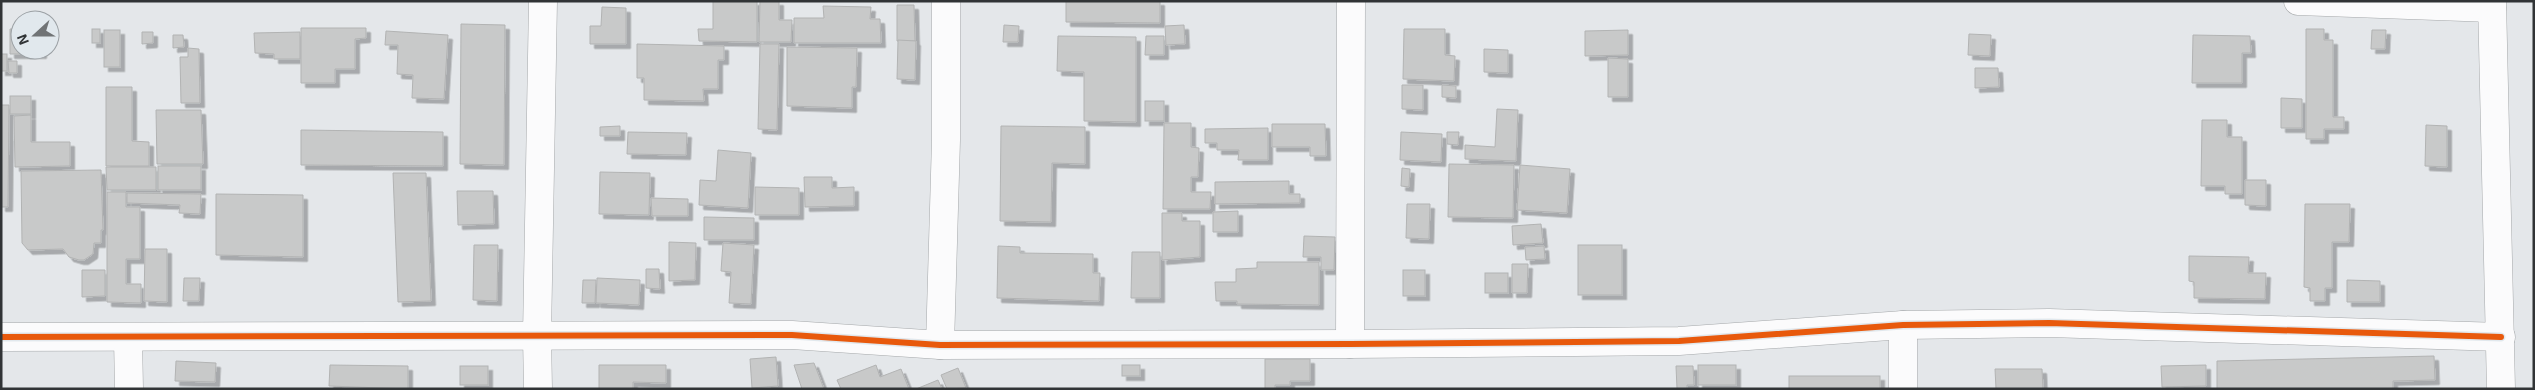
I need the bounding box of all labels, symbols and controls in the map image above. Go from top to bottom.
north arrow [10,10,60,60]
text: N [13,32,32,48]

